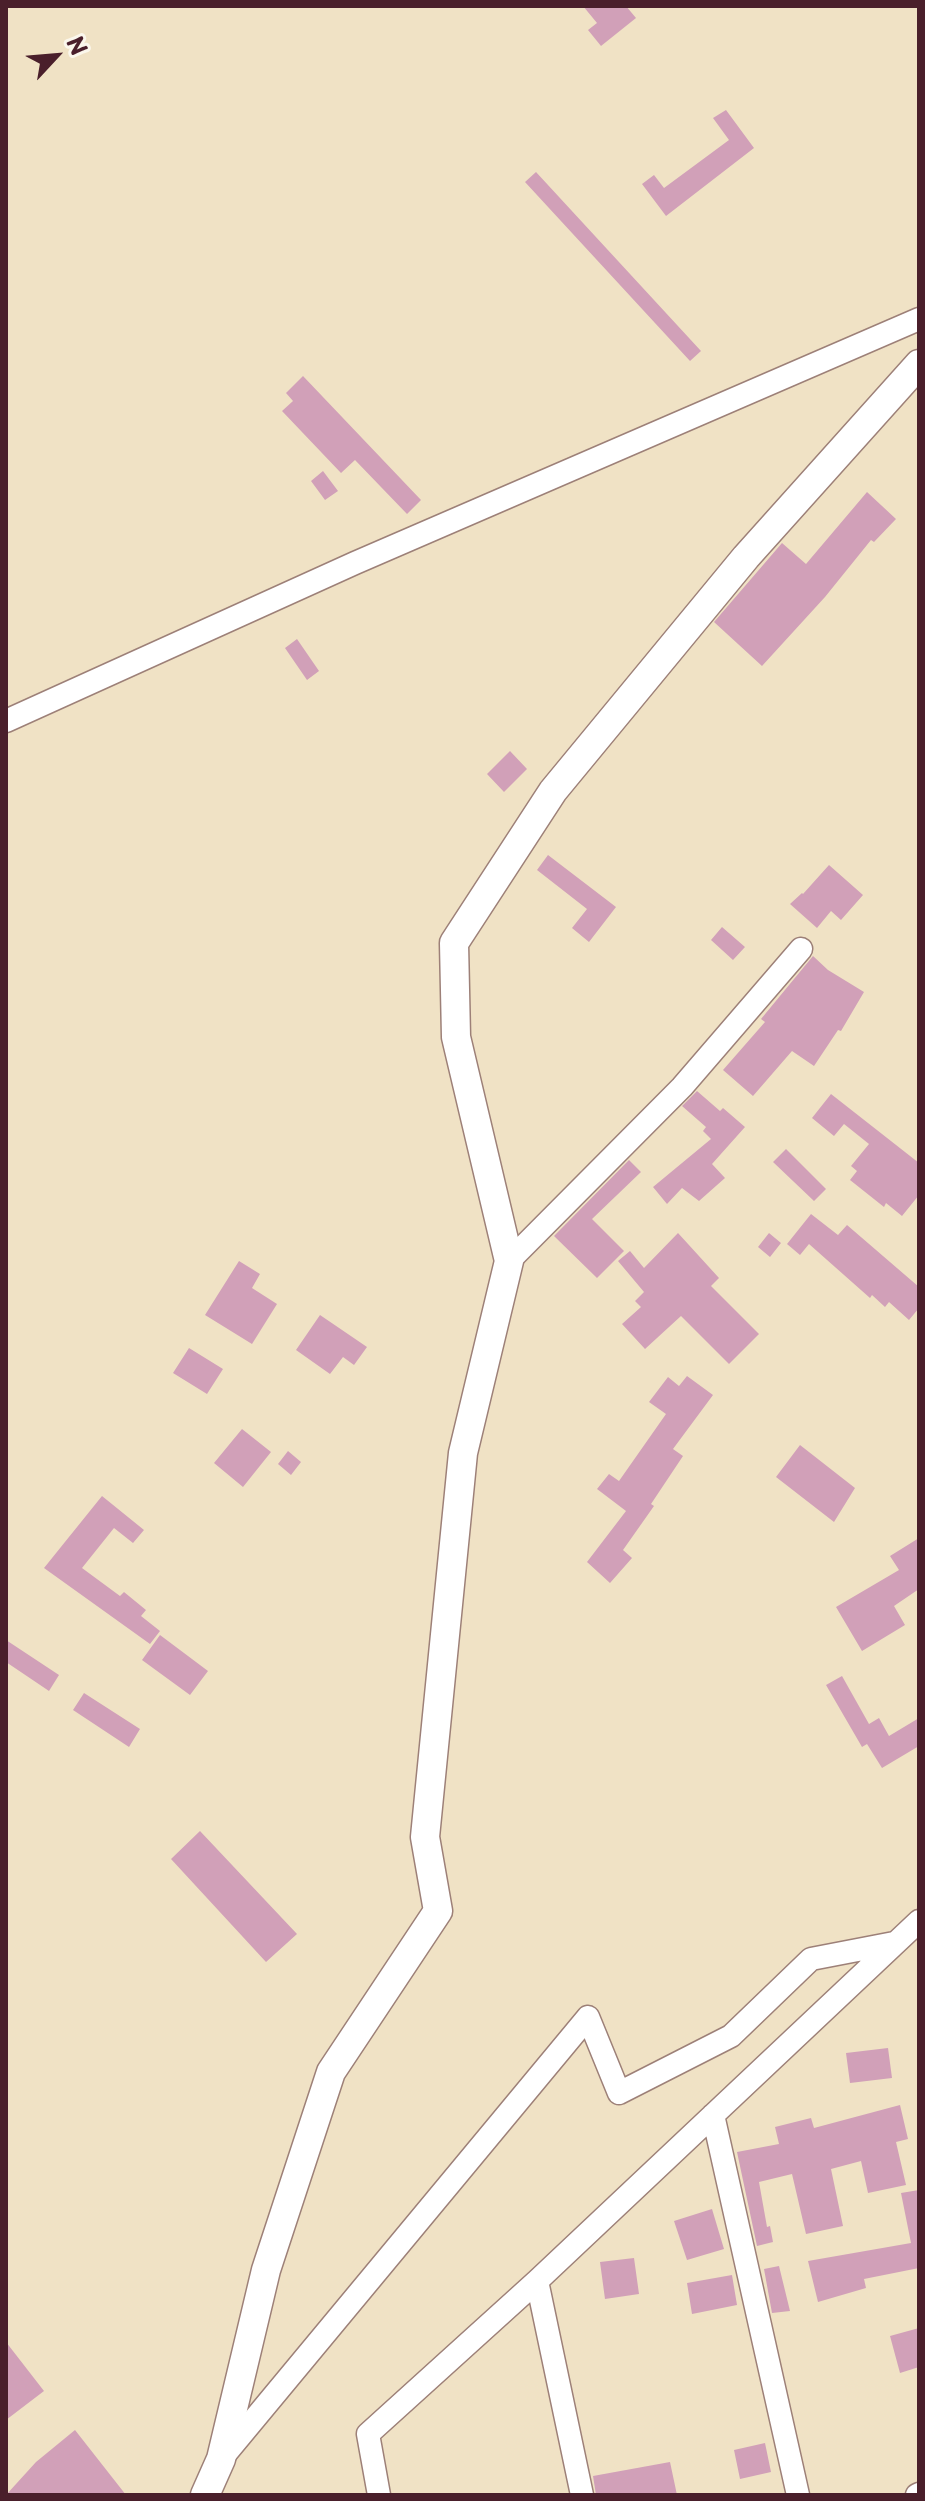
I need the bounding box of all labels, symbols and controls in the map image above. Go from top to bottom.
north arrow [16,16,96,96]
text: N [59,30,97,60]

